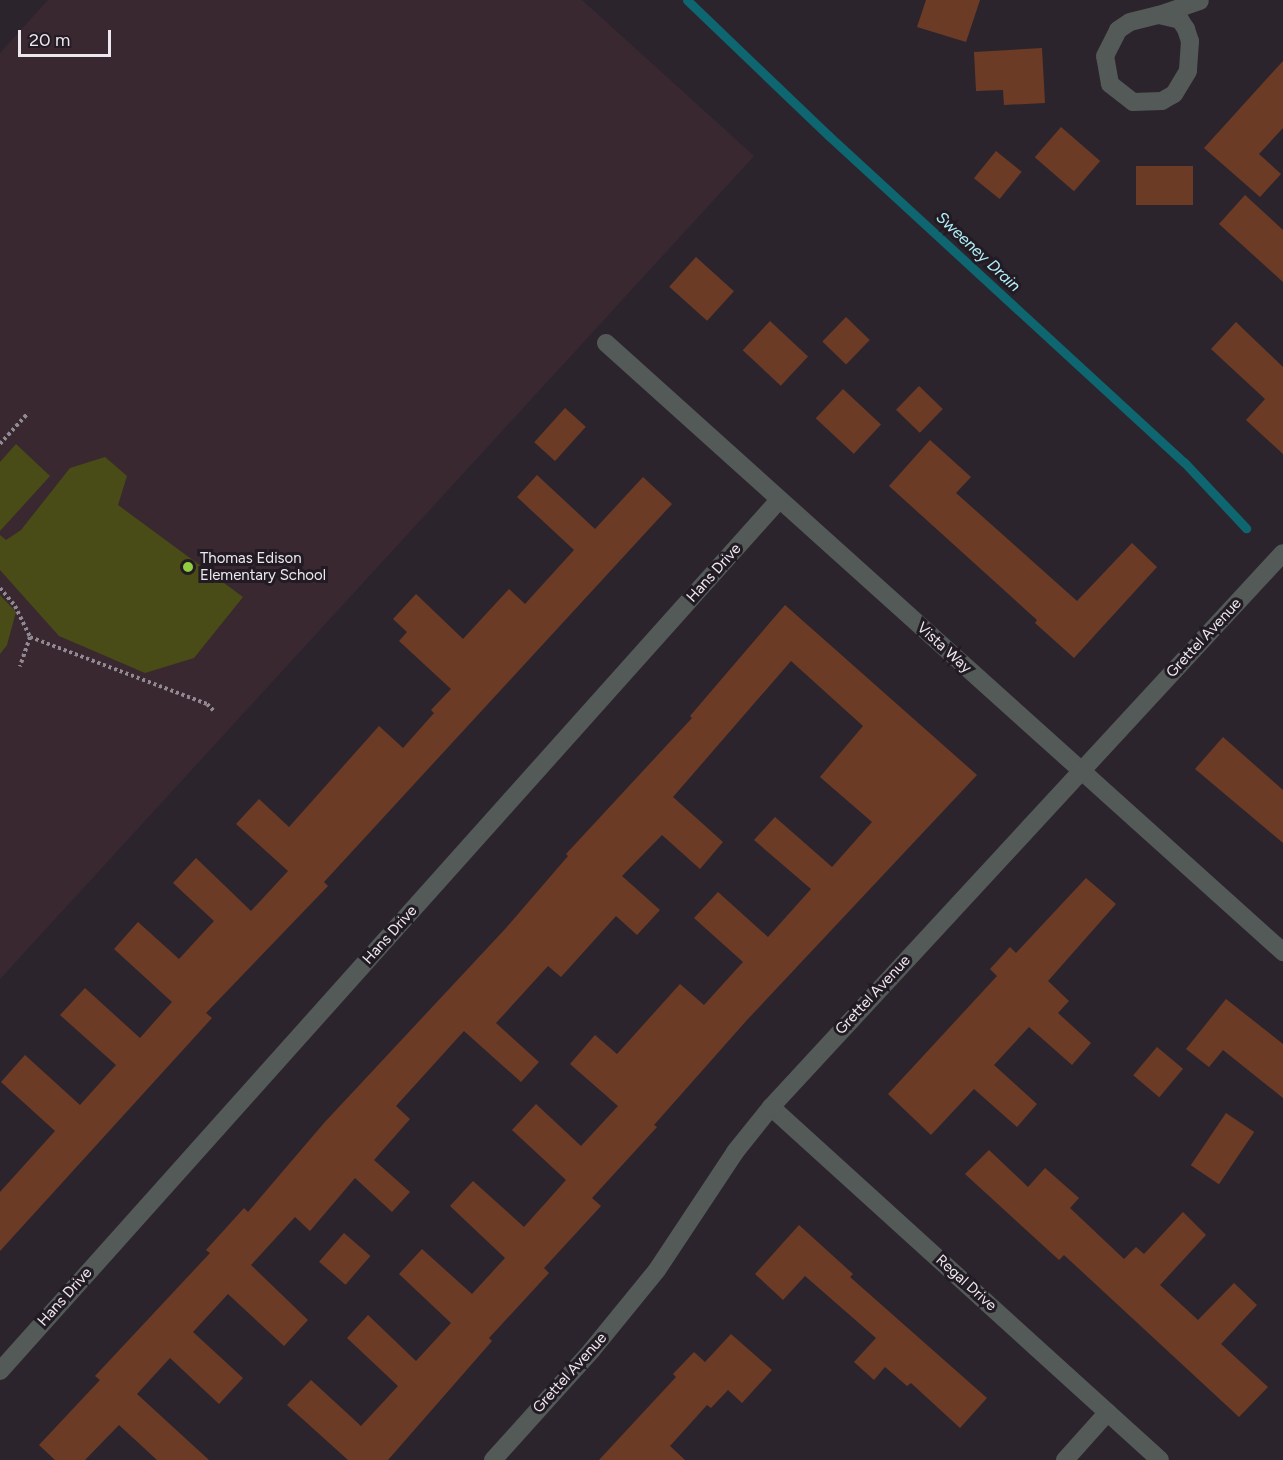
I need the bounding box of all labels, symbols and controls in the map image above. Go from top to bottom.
scale bar [21,18,114,56]
text: 20 m [29,29,70,51]
water label: Sweeney Drain [932,208,1024,296]
street label: Hans Drive [683,540,745,606]
place label: Thomas Edison Elementary School [200,549,326,584]
marker: Thomas Edison Elementary School [181,560,195,574]
street label: Grettel Avenue [1163,595,1245,681]
street label: Vista Way [913,619,975,677]
street label: Hans Drive [359,902,421,968]
street label: Grettel Avenue [832,952,914,1038]
street label: Regal Drive [932,1251,1000,1315]
street label: Hans Drive [34,1264,96,1330]
street label: Grettel Avenue [529,1329,611,1417]

